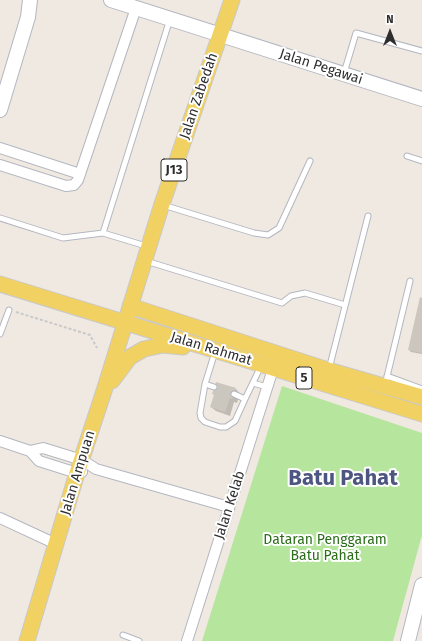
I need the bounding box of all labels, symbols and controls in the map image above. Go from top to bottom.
north arrow [370,12,410,52]
text: N [386,13,394,26]
street label: Jalan Pegawai [277,46,365,88]
street label: Jalan Zabedah [176,51,222,141]
road number: J13 [161,159,187,181]
street label: Jalan Rahmat [168,329,254,369]
road number: 5 [296,367,312,389]
street label: Jalan Ampuan [57,429,99,517]
district label: Batu Pahat [288,466,398,492]
street label: Jalan Kelab [211,469,249,541]
park label: Dataran Penggaram Batu Pahat [263,532,387,564]

